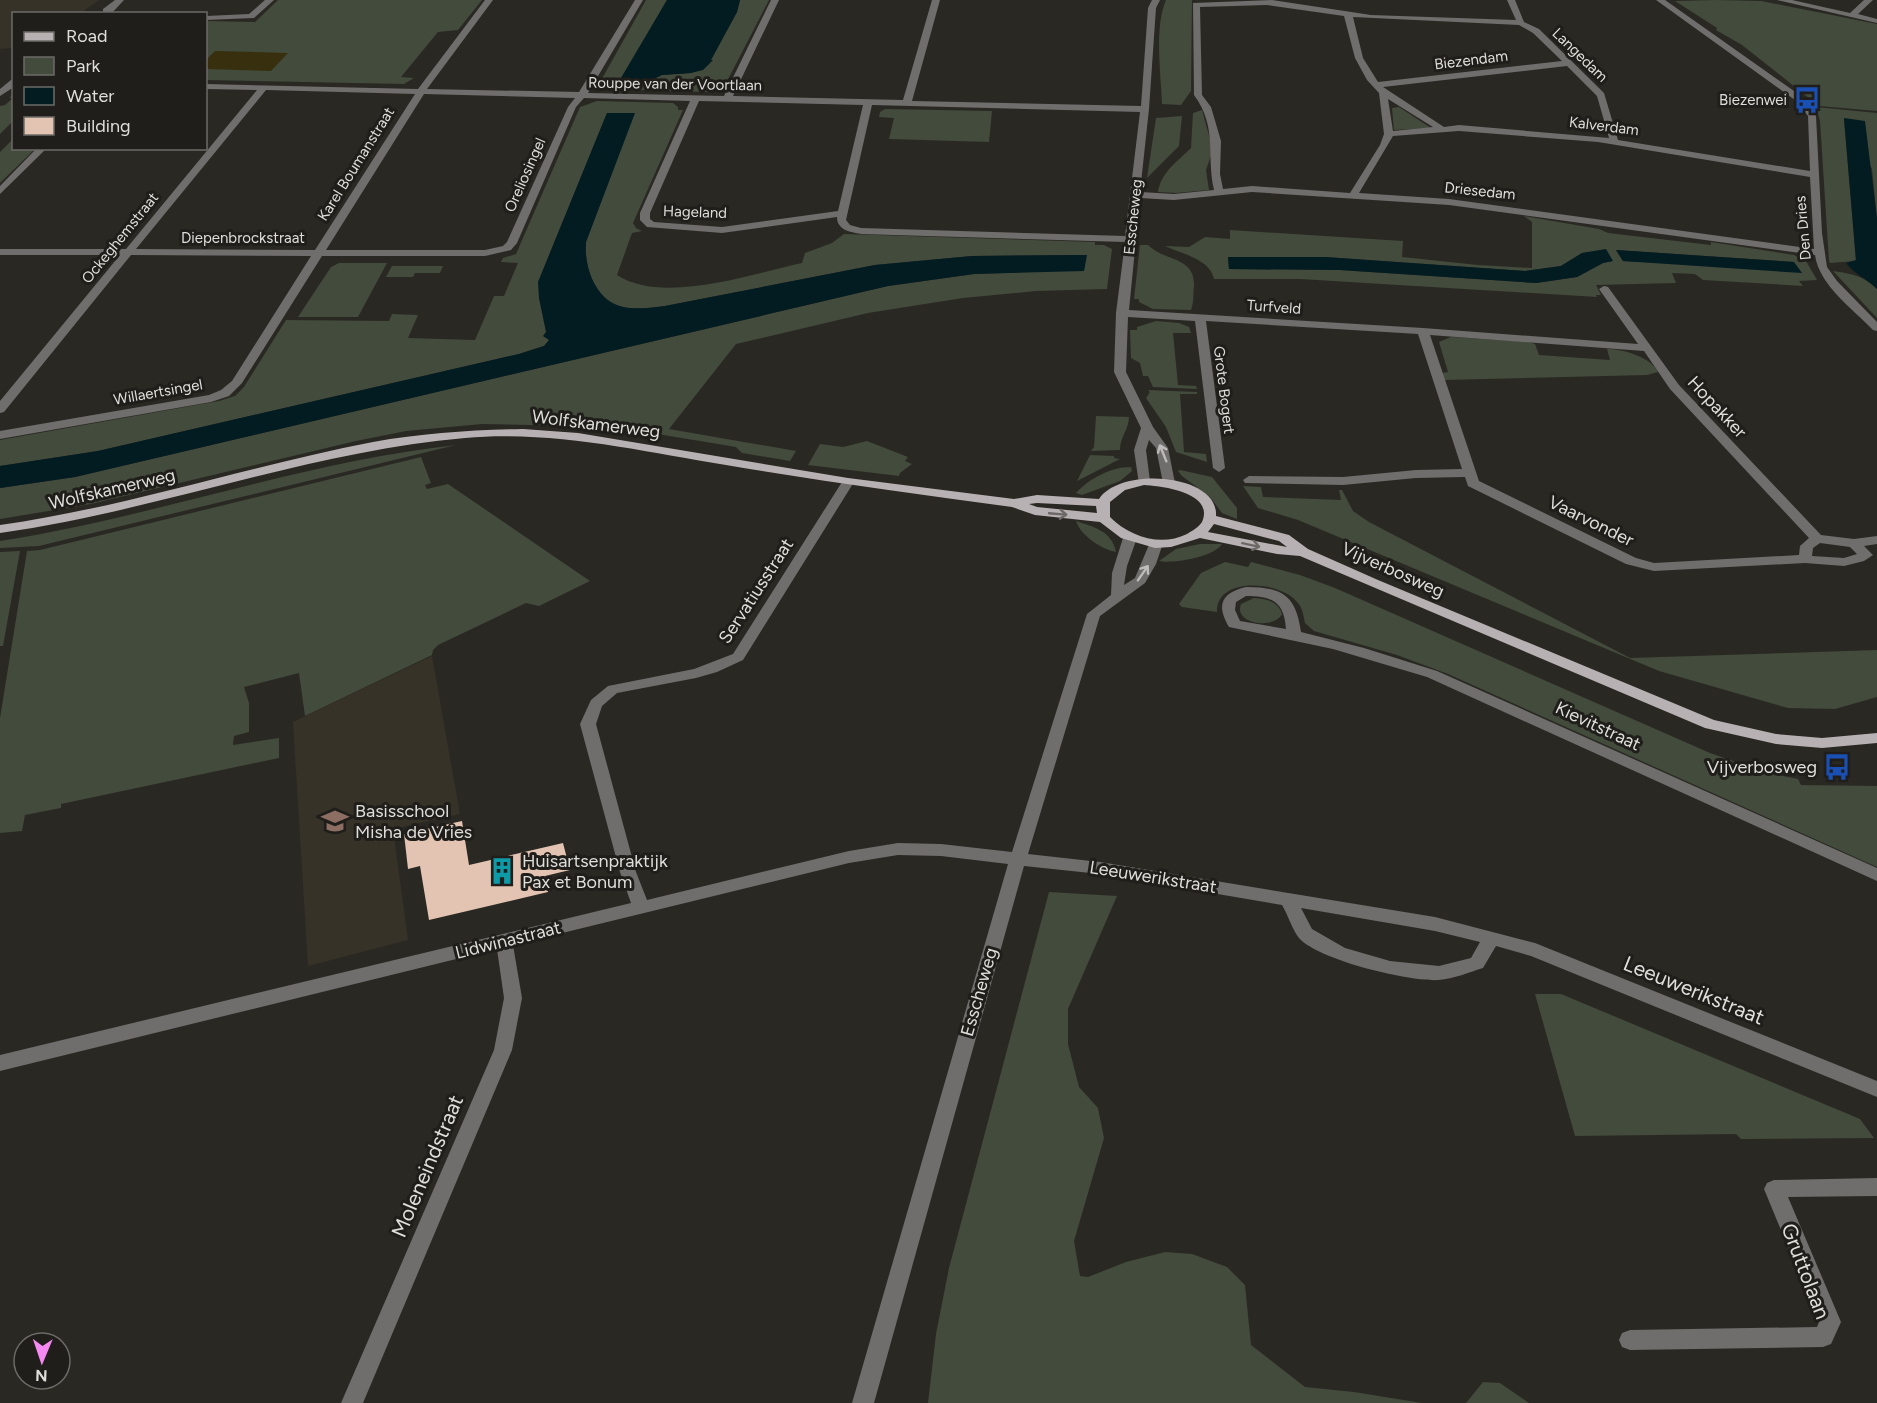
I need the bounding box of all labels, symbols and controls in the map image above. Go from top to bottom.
legend [12,12,207,150]
street label: Langedam [1549,24,1611,86]
text: Road [66,25,107,47]
street label: Biezendam [1433,47,1509,73]
text: Park [66,55,101,77]
street label: Rouppe van der Voortlaan [588,73,762,95]
text: Water [66,85,114,107]
bus stop icon: Biezenwei [1792,85,1822,115]
place label: Biezenwei [1719,91,1787,109]
street label: Karel Boumanstraat [314,104,398,224]
street label: Kalverdam [1568,113,1640,139]
text: Building [66,115,131,137]
street label: Oreliosingel [501,135,549,215]
street label: Esscheweg [1120,178,1146,256]
street label: Driesedam [1444,178,1516,204]
street label: Ockeghemstraat [78,189,162,287]
street label: Den Dries [1791,195,1815,261]
street label: Hageland [663,202,727,222]
street label: Diepenbrockstraat [181,229,305,247]
street label: Turfveld [1246,296,1302,318]
street label: Grote Bogert [1210,345,1238,435]
street label: Hopakker [1683,371,1751,443]
street label: Willaertsingel [112,375,204,409]
street label: Wolfskamerweg [531,405,661,443]
one-way arrow [1157,445,1168,463]
street label: Wolfskamerweg [47,464,177,514]
street label: Vaarvonder [1545,491,1637,551]
one-way arrow [1048,509,1068,520]
street label: Servatiusstraat [714,534,798,648]
street label: Vijverbosweg [1338,538,1448,602]
one-way arrow [1241,540,1260,551]
one-way arrow [1137,566,1149,582]
street label: Kievitstraat [1552,697,1644,755]
bus stop icon: Vijverbosweg [1822,752,1852,782]
place label: Vijverbosweg [1707,756,1817,778]
place label: Basisschool Misha de Vries [355,800,472,843]
school or university icon: Basisschool Misha de Vries [320,806,350,836]
place label: Huisartsenpraktijk Pax et Bonum [522,850,668,893]
building icon: Huisartsenpraktijk Pax et Bonum [487,856,517,886]
street label: Leeuwerikstraat [1088,856,1218,898]
street label: Lidwinastraat [453,916,563,964]
street label: Esscheweg [956,945,1002,1039]
street label: Leeuwerikstraat [1620,950,1768,1030]
street label: Moleneindstraat [386,1091,468,1241]
street label: Gruttolaan [1776,1220,1836,1322]
north arrow [12,1331,72,1391]
text: N [35,1366,48,1385]

